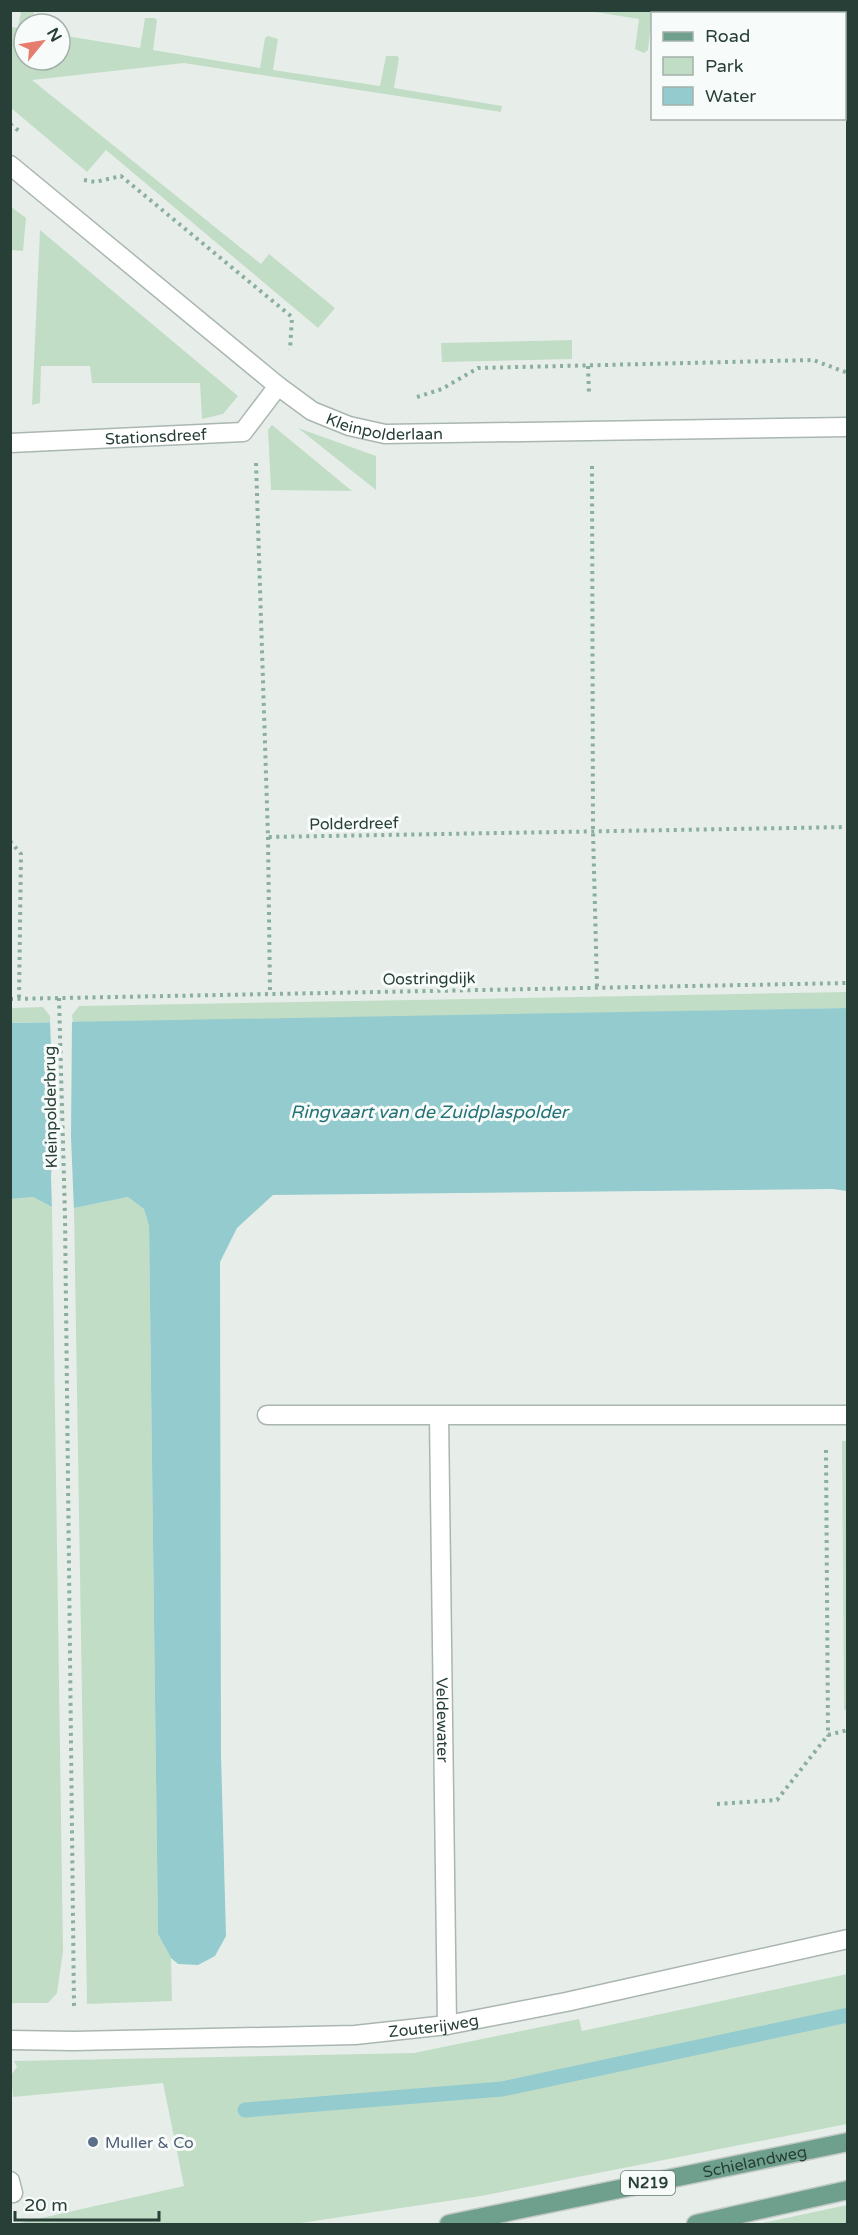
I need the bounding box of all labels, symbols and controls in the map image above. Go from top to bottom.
north arrow [12,12,72,72]
legend [651,12,846,120]
text: N [42,24,66,46]
text: Road [705,25,750,47]
text: Park [705,55,744,77]
text: Water [705,85,756,107]
street label: Kleinpolderlaan [323,409,443,445]
street label: Stationsdreef [104,425,208,450]
street label: Polderdreef [309,813,400,835]
street label: Oostringdijk [382,968,476,990]
street label: Kleinpolderbrug [40,1045,62,1168]
water label: Ringvaart van de Zuidplaspolder [290,1101,570,1123]
street label: Veldewater [431,1677,453,1763]
street label: Zouterijweg [387,2010,480,2042]
place label: Muller & Co [105,2133,194,2153]
marker: Muller & Co [86,2135,100,2149]
street label: Schielandweg [701,2142,809,2183]
road number: N219 [621,2171,675,2195]
scale bar [15,2184,159,2222]
text: 20 m [24,2194,68,2216]

